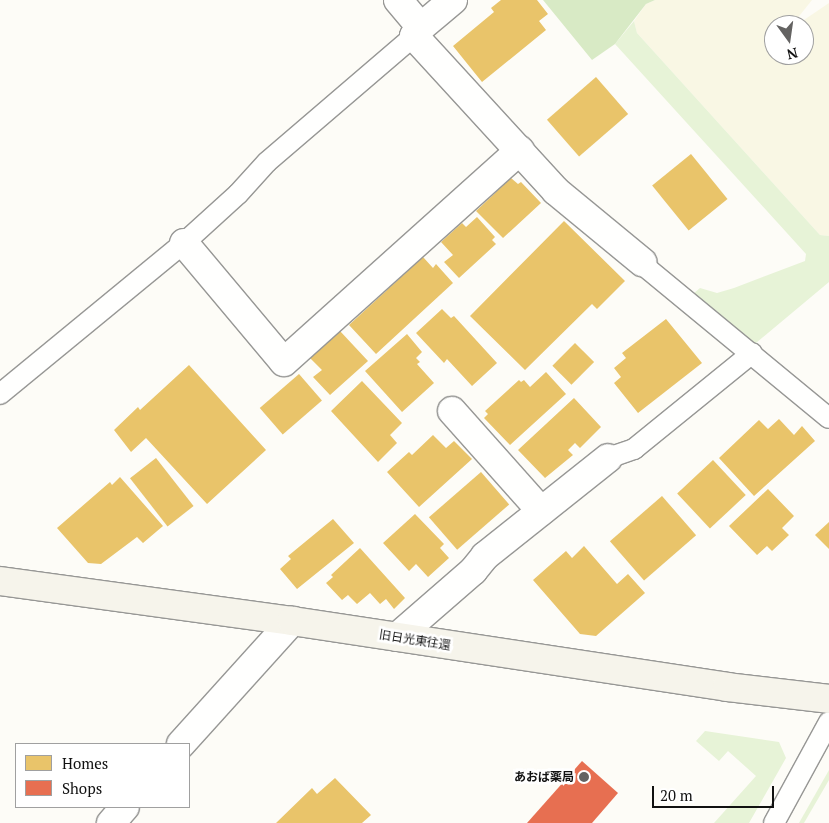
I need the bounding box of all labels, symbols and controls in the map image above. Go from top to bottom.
north arrow [764,15,814,65]
text: N [785,44,800,65]
street label: 旧日光東往還 [378,627,452,653]
legend [15,743,190,808]
text: Homes [62,753,108,773]
place label: あおば薬局 [514,770,574,784]
marker: あおば薬局 [578,771,590,783]
scale bar [654,776,776,808]
text: Shops [62,778,102,798]
text: 20 m [660,785,693,805]

